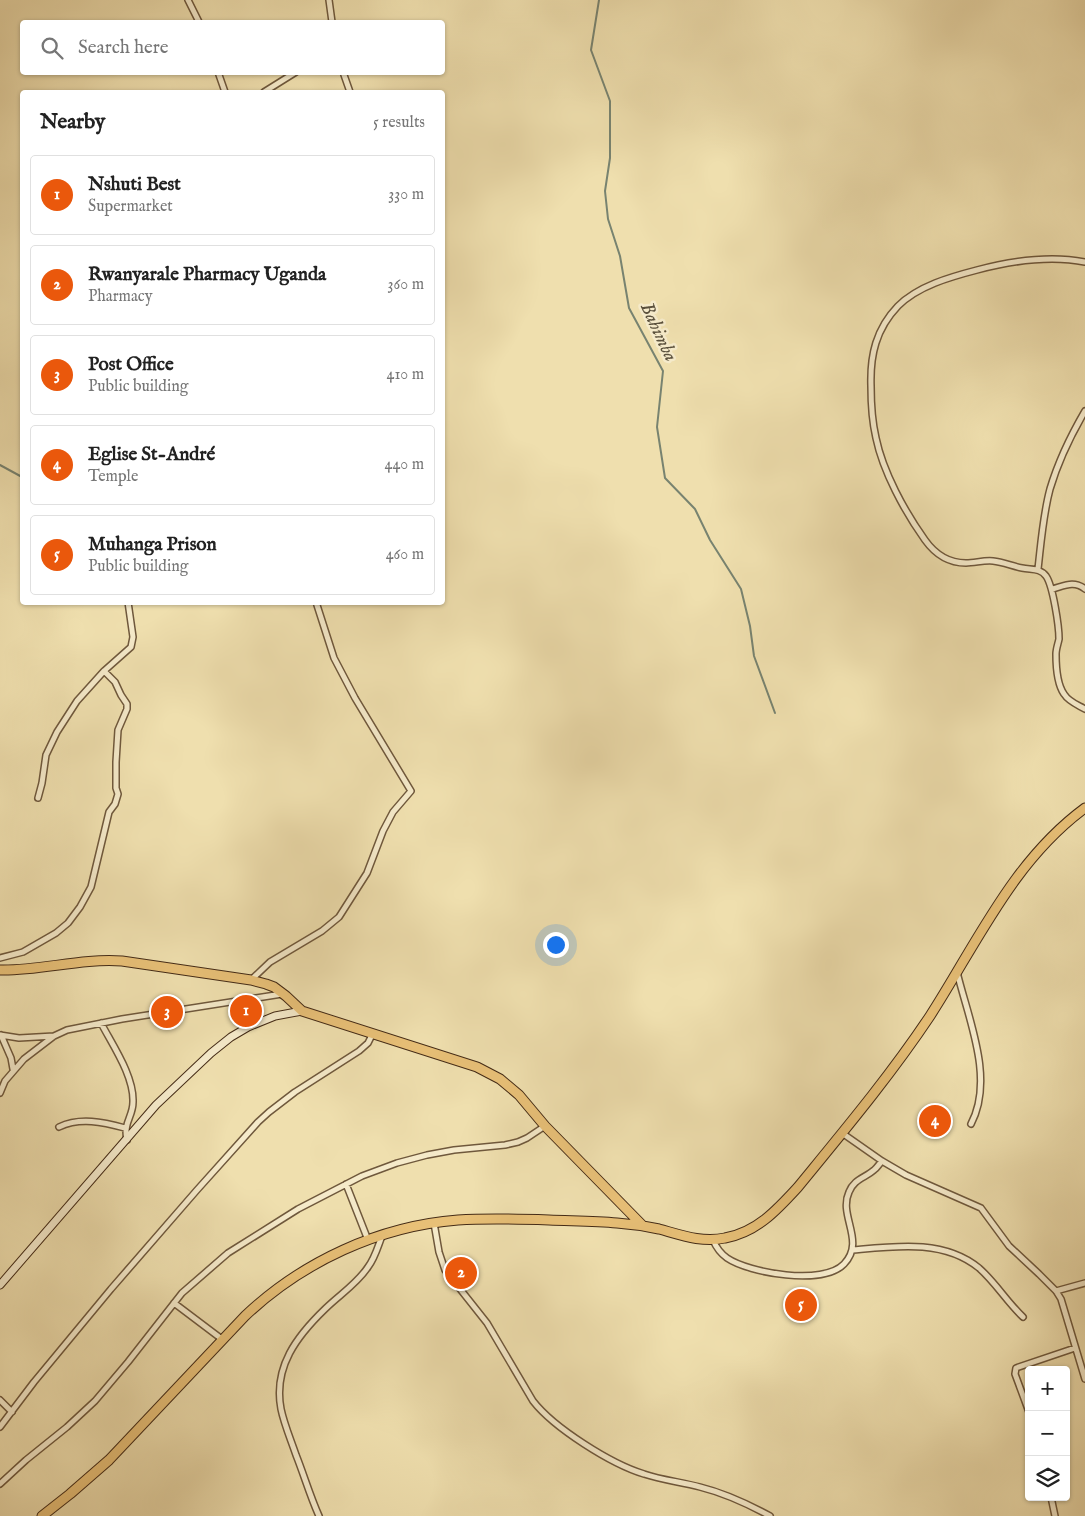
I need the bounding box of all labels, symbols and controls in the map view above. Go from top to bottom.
search box [20,20,445,75]
icon: search [38,34,66,62]
text: Search here [78,36,169,60]
text: Nearby [40,109,105,136]
text: 5 results [373,113,425,133]
text: Nshuti Best [88,173,181,197]
text: 1 [54,185,60,205]
text: 330 m [388,185,424,205]
text: Supermarket [88,197,173,217]
text: Rwanyarale Pharmacy Uganda [88,263,326,287]
text: 2 [53,275,61,295]
text: 360 m [388,275,424,295]
text: Pharmacy [88,287,153,307]
water label: Bahimba [634,299,682,365]
text: Post Office [88,353,174,377]
text: 3 [54,365,60,385]
text: 410 m [387,365,424,385]
text: Public building [88,377,188,397]
text: Eglise St-André [88,443,215,467]
text: 4 [53,455,61,475]
text: 440 m [385,455,424,475]
text: Temple [88,467,138,487]
text: Muhanga Prison [88,533,217,557]
text: 5 [54,545,60,565]
text: 460 m [386,545,424,565]
text: Public building [88,557,188,577]
your location [543,932,569,958]
pin: 1 [230,992,262,1030]
pin: 3 [151,993,183,1031]
pin: 4 [919,1102,951,1140]
pin: 2 [445,1254,477,1292]
pin: 5 [785,1286,817,1324]
map controls [1025,1366,1070,1501]
button: + [1025,1366,1070,1411]
button: − [1025,1411,1070,1456]
button: layers [1025,1456,1070,1501]

